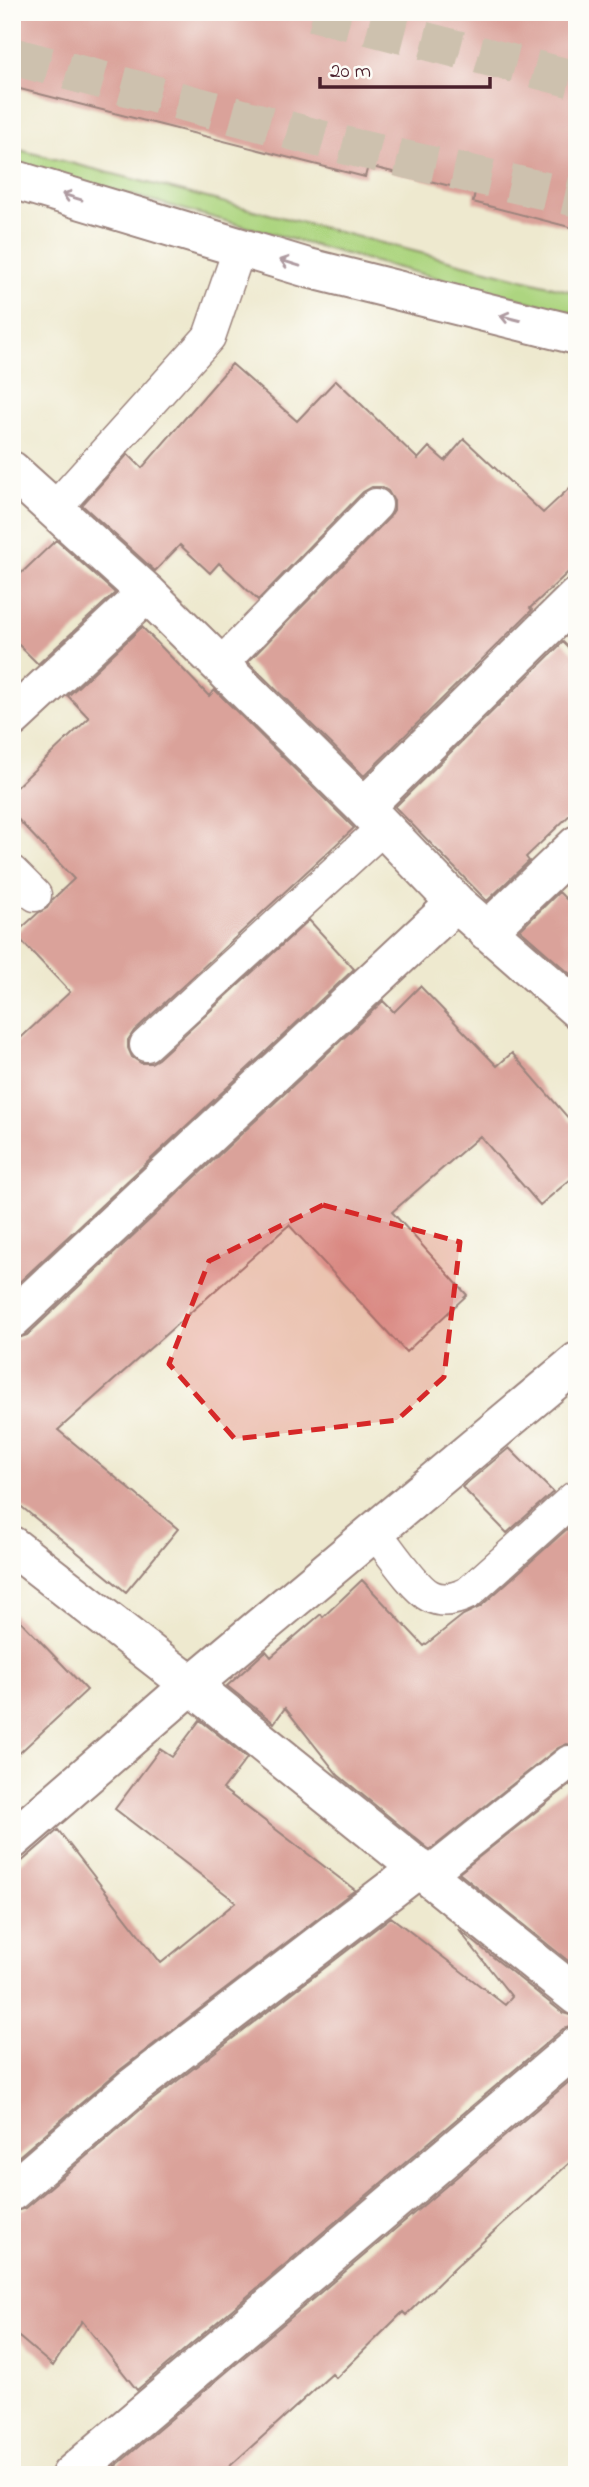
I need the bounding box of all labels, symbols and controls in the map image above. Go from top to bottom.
scale bar [320,46,489,90]
text: 20 m [330,57,371,87]
one-way arrow [61,190,83,203]
one-way arrow [279,255,301,268]
one-way arrow [500,311,522,324]

